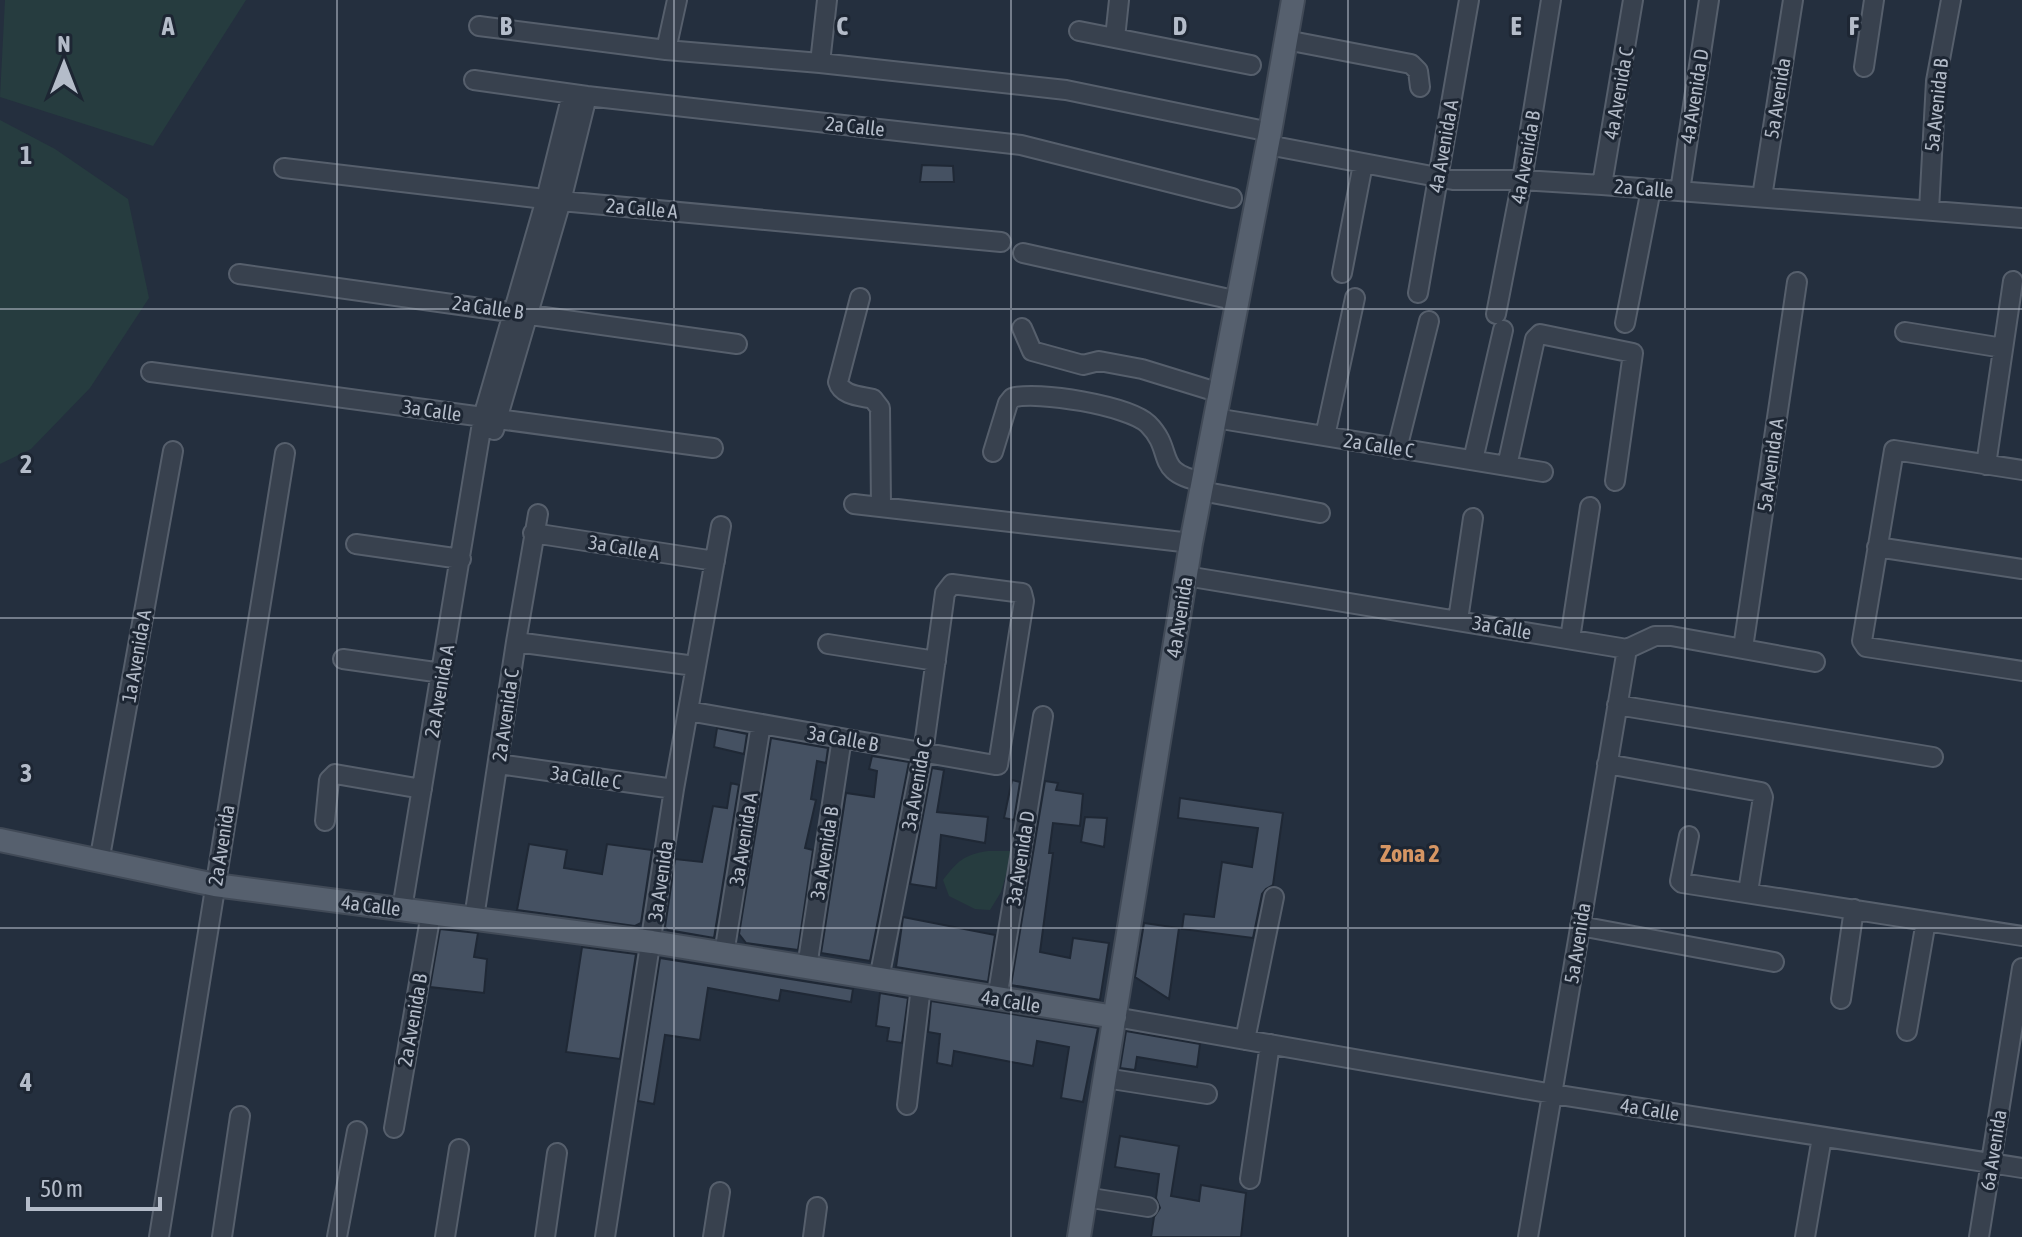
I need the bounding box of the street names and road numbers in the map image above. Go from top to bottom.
street label: 4a Avenida C [1599,45,1637,141]
street label: 4a Avenida D [1675,47,1713,145]
street label: 5a Avenida [1759,56,1795,140]
street label: 5a Avenida B [1920,57,1952,153]
street label: 4a Avenida A [1424,98,1463,194]
street label: 4a Avenida B [1506,108,1545,205]
street label: 2a Calle [824,111,886,141]
street label: 2a Calle [1613,174,1675,202]
street label: 2a Calle A [605,193,679,223]
street label: 2a Calle B [451,291,525,323]
street label: 3a Calle [401,394,463,426]
street label: 5a Avenida A [1752,417,1788,513]
street label: 2a Calle C [1342,428,1416,462]
street label: 3a Calle A [587,530,661,564]
street label: 4a Avenida [1161,575,1197,659]
street label: 1a Avenida A [117,608,156,704]
street label: 3a Calle [1471,611,1533,643]
street label: 2a Avenida A [420,643,459,739]
street label: 2a Avenida C [487,667,523,763]
street label: 3a Calle B [806,720,881,756]
street label: 3a Avenida C [897,736,935,832]
street label: 3a Calle C [549,761,623,793]
street label: 3a Avenida A [724,791,762,887]
street label: 2a Avenida [203,803,239,887]
street label: 3a Avenida B [805,804,843,901]
street label: 3a Avenida D [1001,809,1039,907]
street label: 3a Avenida [643,839,677,923]
street label: 4a Calle [340,890,402,920]
street label: 5a Avenida [1559,901,1595,985]
street label: 2a Avenida B [393,971,432,1068]
street label: 4a Calle [980,985,1042,1017]
street label: 4a Calle [1619,1093,1681,1125]
street label: 6a Avenida [1975,1108,2011,1192]

